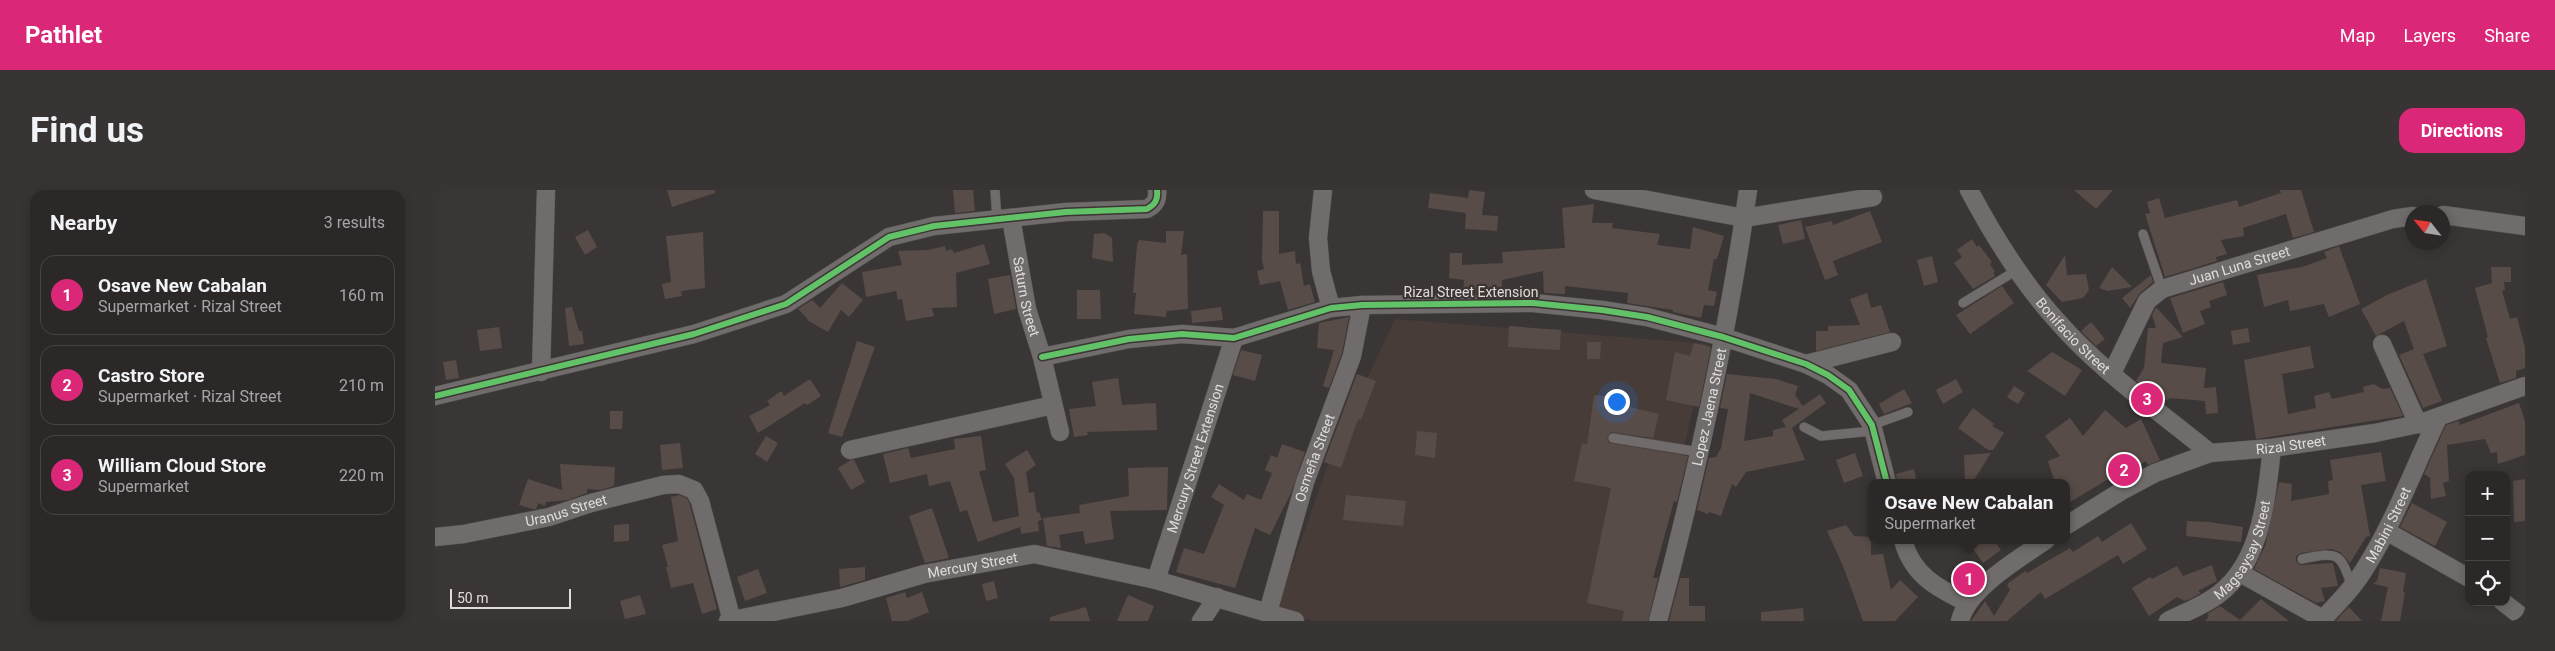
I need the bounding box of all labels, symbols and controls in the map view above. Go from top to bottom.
text: Pathlet [25,21,102,49]
text: Map [2340,25,2375,46]
text: Layers [2403,25,2456,46]
text: Share [2484,25,2530,46]
button: Directions [2399,108,2525,153]
text: Find us [30,110,144,151]
north arrow [2405,205,2450,250]
text: Nearby [50,211,117,235]
text: 3 results [324,213,385,232]
street label: Juan Luna Street [2187,243,2292,288]
street label: Saturn Street [1010,255,1043,339]
text: Osave New Cabalan [98,274,267,297]
street label: Rizal Street Extension [1404,284,1538,300]
text: 1 [62,286,72,305]
text: 160 m [339,286,384,305]
street label: Bonifacio Street [2033,295,2114,377]
text: Supermarket · Rizal Street [98,297,282,316]
street label: Lopez Jaena Street [1689,346,1729,467]
text: Castro Store [98,364,205,387]
text: 2 [62,376,72,395]
text: 210 m [339,376,384,395]
pin: 3 [2131,380,2163,418]
street label: Mercury Street Extension [1164,382,1227,535]
text: Supermarket · Rizal Street [98,387,282,406]
your location [1604,389,1630,415]
street label: Osmeña Street [1292,411,1338,504]
street label: Rizal Street [2255,432,2327,457]
pin: 2 [2108,451,2140,489]
text: William Cloud Store [98,454,266,477]
text: 3 [62,466,72,485]
text: 220 m [339,466,384,485]
map controls [2465,471,2510,606]
button: + [2465,471,2510,516]
text: Supermarket [98,477,189,496]
popup [1868,479,2070,544]
street label: Mabini Street [2362,484,2414,566]
street label: Uranus Street [524,491,609,530]
text: Osave New Cabalan [1884,491,2054,514]
street label: Magsaysay Street [2211,499,2273,603]
text: Supermarket [1884,514,1976,533]
button: − [2465,516,2510,561]
street label: Mercury Street [926,549,1019,581]
pin: 1 [1953,560,1985,598]
button: locate [2465,561,2510,606]
scale bar [450,586,571,609]
text: 50 m [457,590,489,606]

